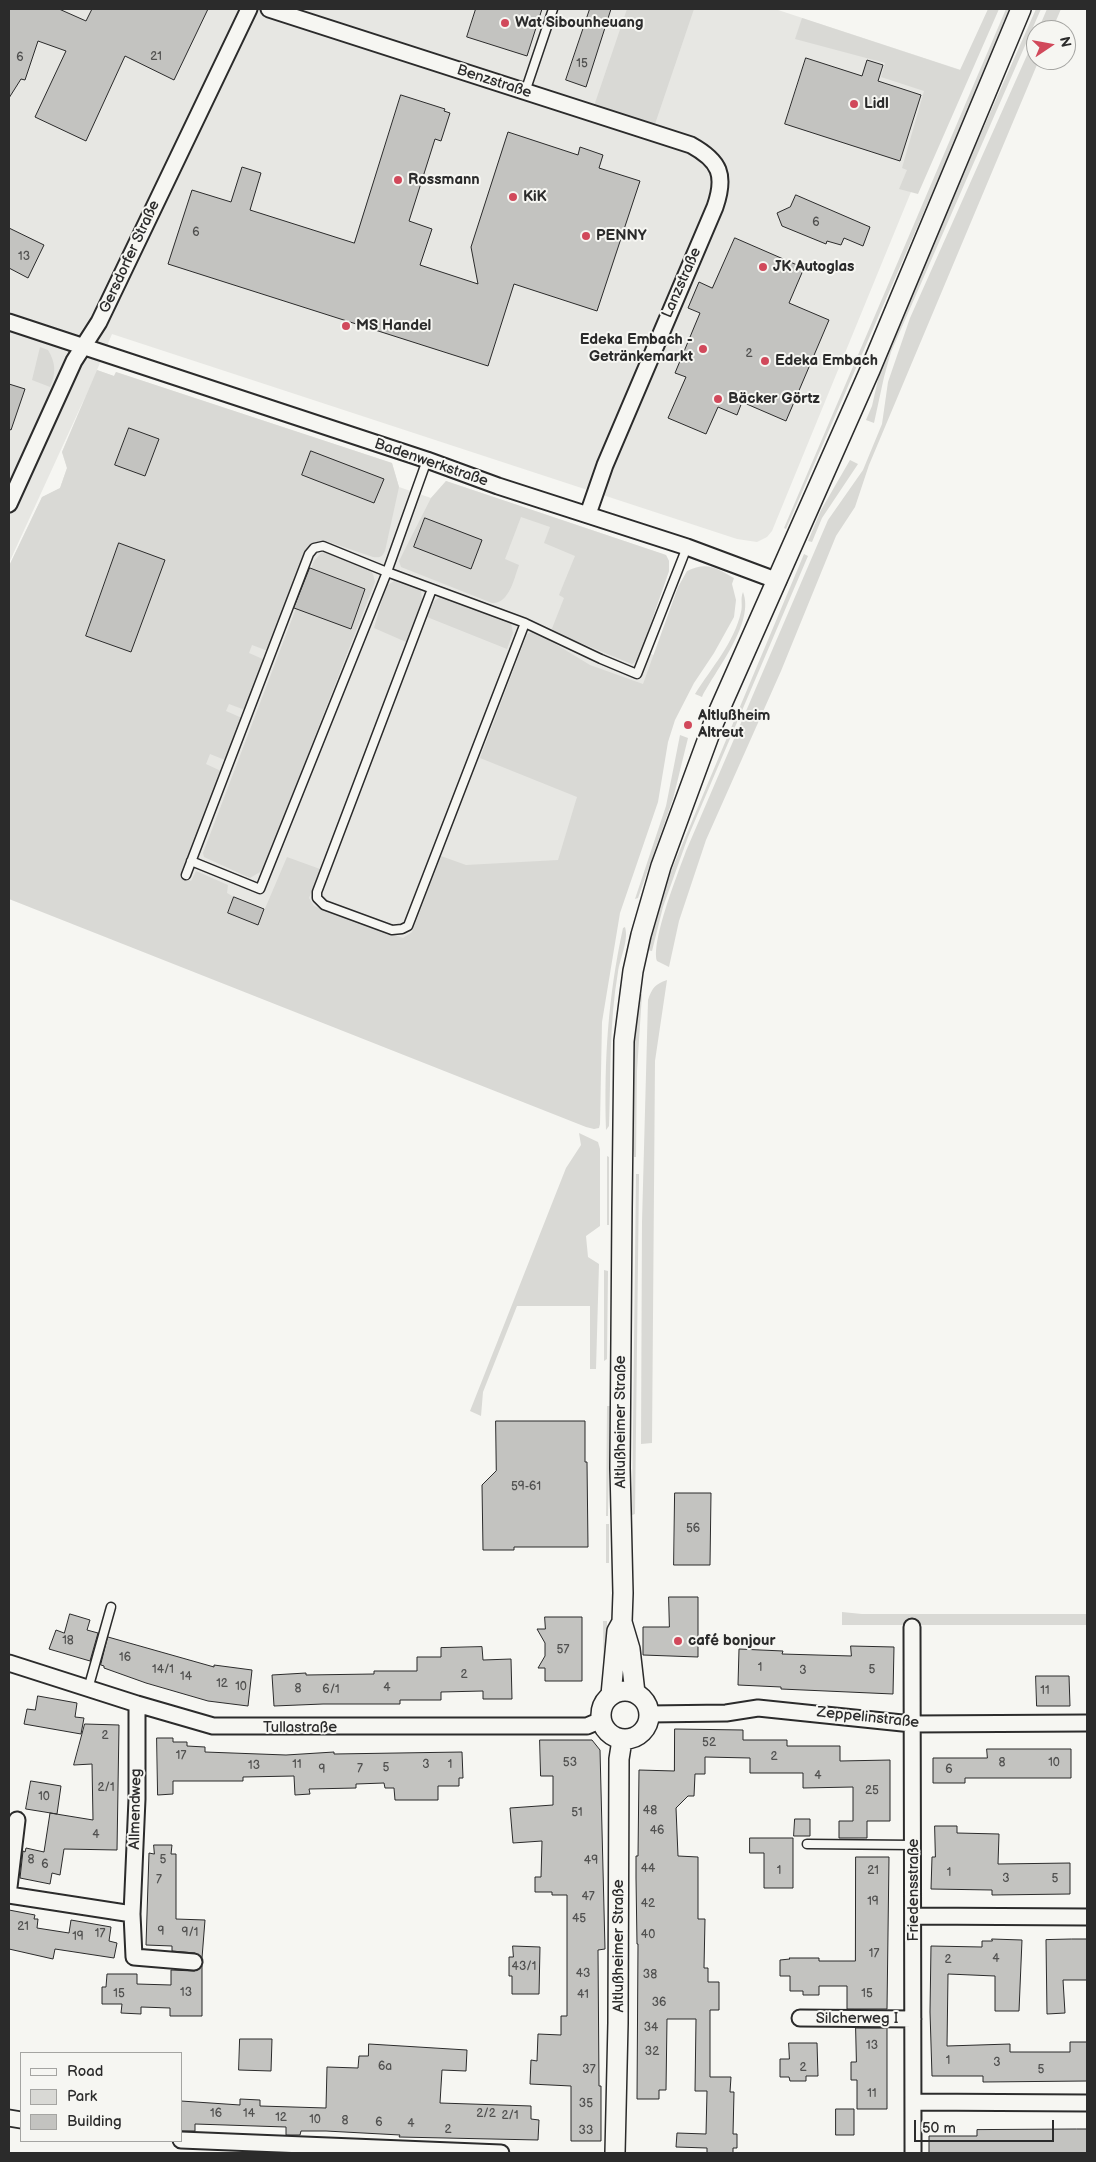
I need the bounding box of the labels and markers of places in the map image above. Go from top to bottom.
place label: Wat Sibounheuang [515,14,643,32]
marker: Wat Sibounheuang [499,17,511,29]
place label: Lidl [864,95,889,113]
marker: Lidl [848,98,860,110]
place label: Rossmann [408,171,480,189]
marker: Rossmann [392,174,404,186]
place label: KiK [523,188,547,206]
marker: KiK [507,191,519,203]
place label: PENNY [596,227,646,245]
marker: PENNY [580,230,592,242]
place label: JK Autoglas [773,258,854,276]
marker: JK Autoglas [757,261,769,273]
place label: MS Handel [356,317,431,335]
marker: MS Handel [340,320,352,332]
place label: Edeka Embach - Getränkemarkt [580,331,693,366]
marker: Edeka Embach - Getränkemarkt [697,343,709,355]
place label: Edeka Embach [775,352,878,370]
marker: Edeka Embach [759,355,771,367]
place label: Bäcker Görtz [728,390,820,408]
marker: Bäcker Görtz [712,393,724,405]
place label: Altlußheim Altreut [698,707,770,742]
marker: Altlußheim Altreut [682,719,694,731]
place label: café bonjour [688,1632,775,1650]
marker: café bonjour [672,1635,684,1647]

